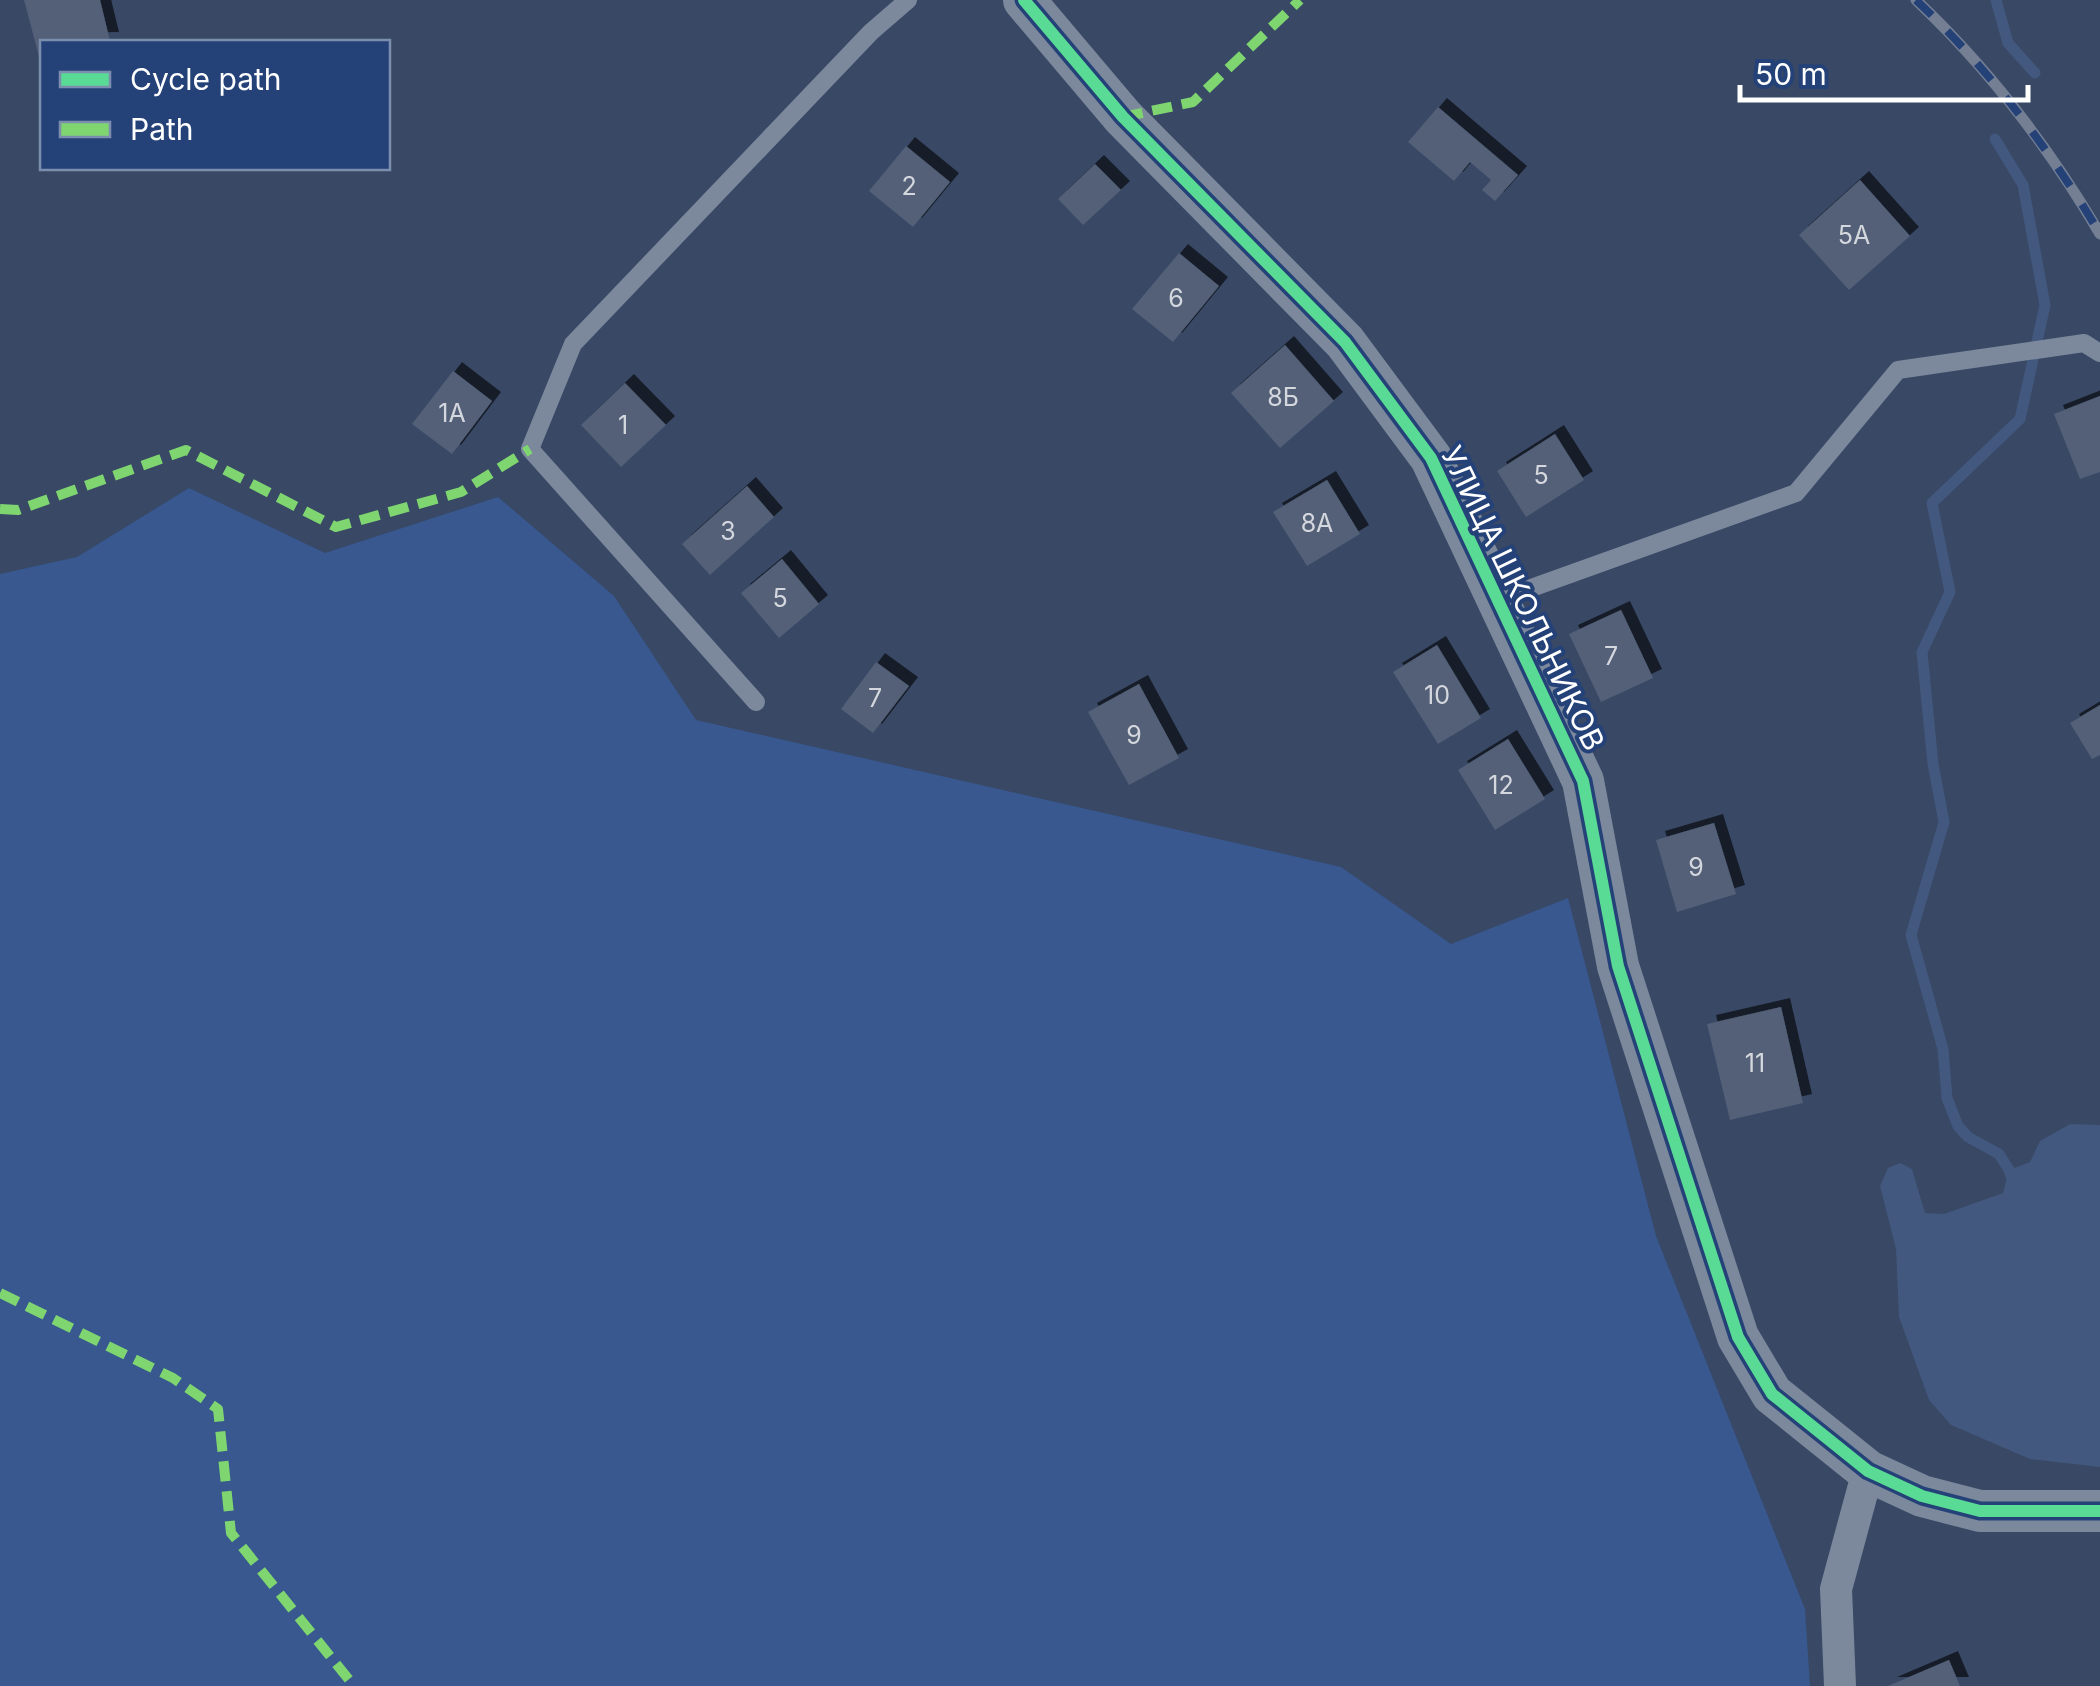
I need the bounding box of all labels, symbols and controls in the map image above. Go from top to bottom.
legend [40,40,390,170]
scale bar [1740,40,2028,102]
text: 50 m [1755,56,1827,92]
text: Cycle path [130,61,282,97]
text: Path [130,111,194,147]
house number: 2 [901,171,917,201]
house number: 5А [1838,220,1870,250]
house number: 6 [1168,283,1184,313]
house number: 8Б [1267,382,1299,412]
house number: 1А [438,398,466,428]
house number: 1 [618,410,628,440]
street label: УЛИЦА ШКОЛЬНИКОВ [1434,440,1612,756]
house number: 5 [1533,460,1549,490]
house number: 8А [1301,508,1333,538]
house number: 3 [720,516,736,546]
house number: 5 [772,583,788,613]
house number: 7 [1604,641,1618,671]
house number: 10 [1424,680,1450,710]
house number: 7 [868,683,882,713]
house number: 9 [1126,720,1142,750]
house number: 12 [1488,770,1514,800]
house number: 9 [1688,852,1704,882]
house number: 11 [1745,1048,1765,1078]

